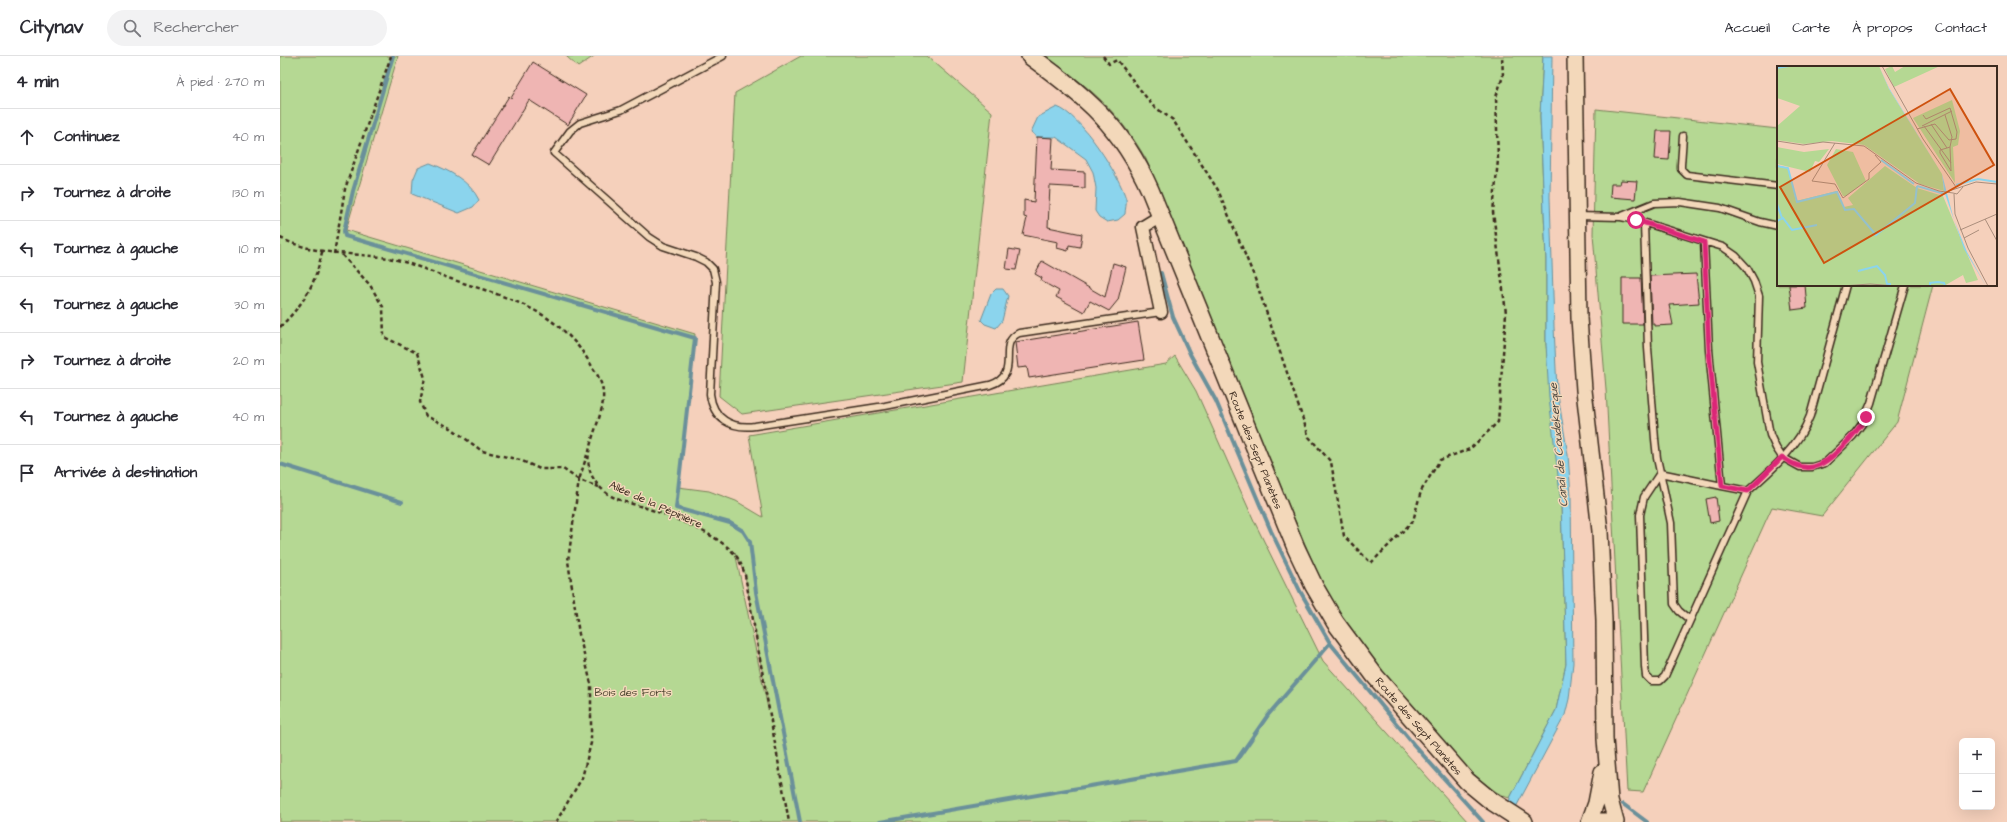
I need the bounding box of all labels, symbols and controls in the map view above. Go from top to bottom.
search box [107,10,387,46]
text: Citynav [20,14,83,41]
icon: search [121,17,143,39]
text: Rechercher [153,17,239,38]
text: Accueil [1725,18,1770,38]
text: Carte [1792,18,1830,38]
text: À propos [1852,18,1913,38]
text: Contact [1935,18,1987,38]
inset map [1777,66,1997,286]
text: 4 min [16,70,59,94]
text: À pied · 270 m [176,73,264,91]
icon: ahead [16,126,38,148]
text: Continuez [54,126,120,147]
text: 40 m [232,128,264,146]
icon: right [16,182,38,204]
text: Tournez à droite [54,182,171,203]
text: 130 m [232,184,264,202]
route start [1627,211,1645,229]
icon: left [16,238,38,260]
text: Tournez à gauche [54,238,178,259]
text: 10 m [239,240,264,258]
icon: left [16,294,38,316]
text: Tournez à gauche [54,294,178,315]
text: 30 m [234,296,264,314]
icon: right [16,350,38,372]
text: Tournez à droite [54,350,171,371]
text: 20 m [233,352,264,370]
water label: Canal de Coudekerque [1545,382,1572,508]
street label: Route des Sept Planètes [1225,389,1286,512]
icon: left [16,406,38,428]
text: Tournez à gauche [54,406,178,427]
text: 40 m [232,408,264,426]
route end [1857,408,1875,426]
icon: arrive [16,462,38,484]
text: Arrivée à destination [54,462,197,483]
street label: Allée de la Pépinière [607,477,705,532]
street label: Route des Sept Planètes [1372,674,1466,779]
park label: Bois des Forts [595,685,672,700]
map controls [1959,738,1995,810]
button: + [1959,738,1995,774]
button: − [1959,774,1995,810]

